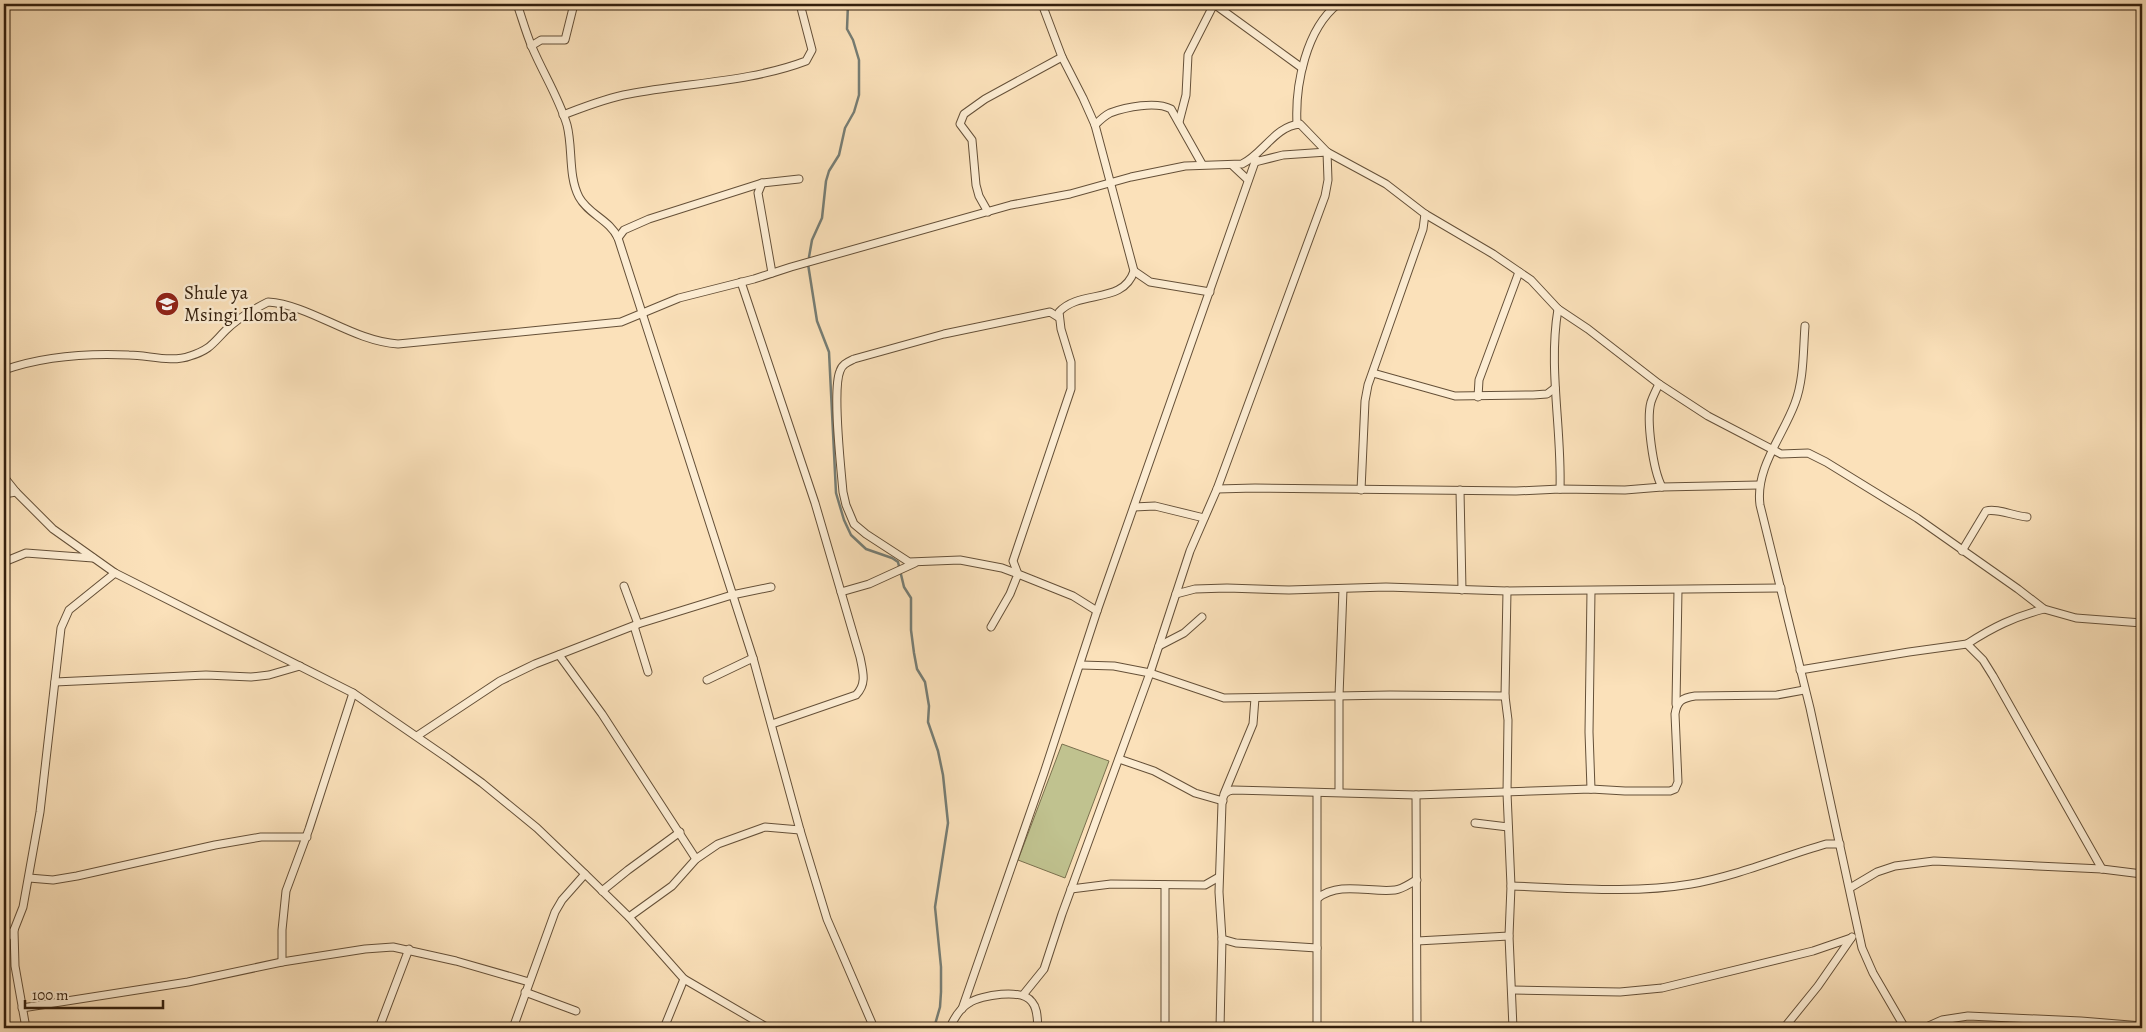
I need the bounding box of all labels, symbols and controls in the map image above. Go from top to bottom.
place label: Shule ya Msingi Ilomba [184,280,298,328]
school or university icon: Shule ya Msingi Ilomba [154,291,180,317]
scale bar [25,977,162,1009]
text: 100 m [32,985,69,1005]

